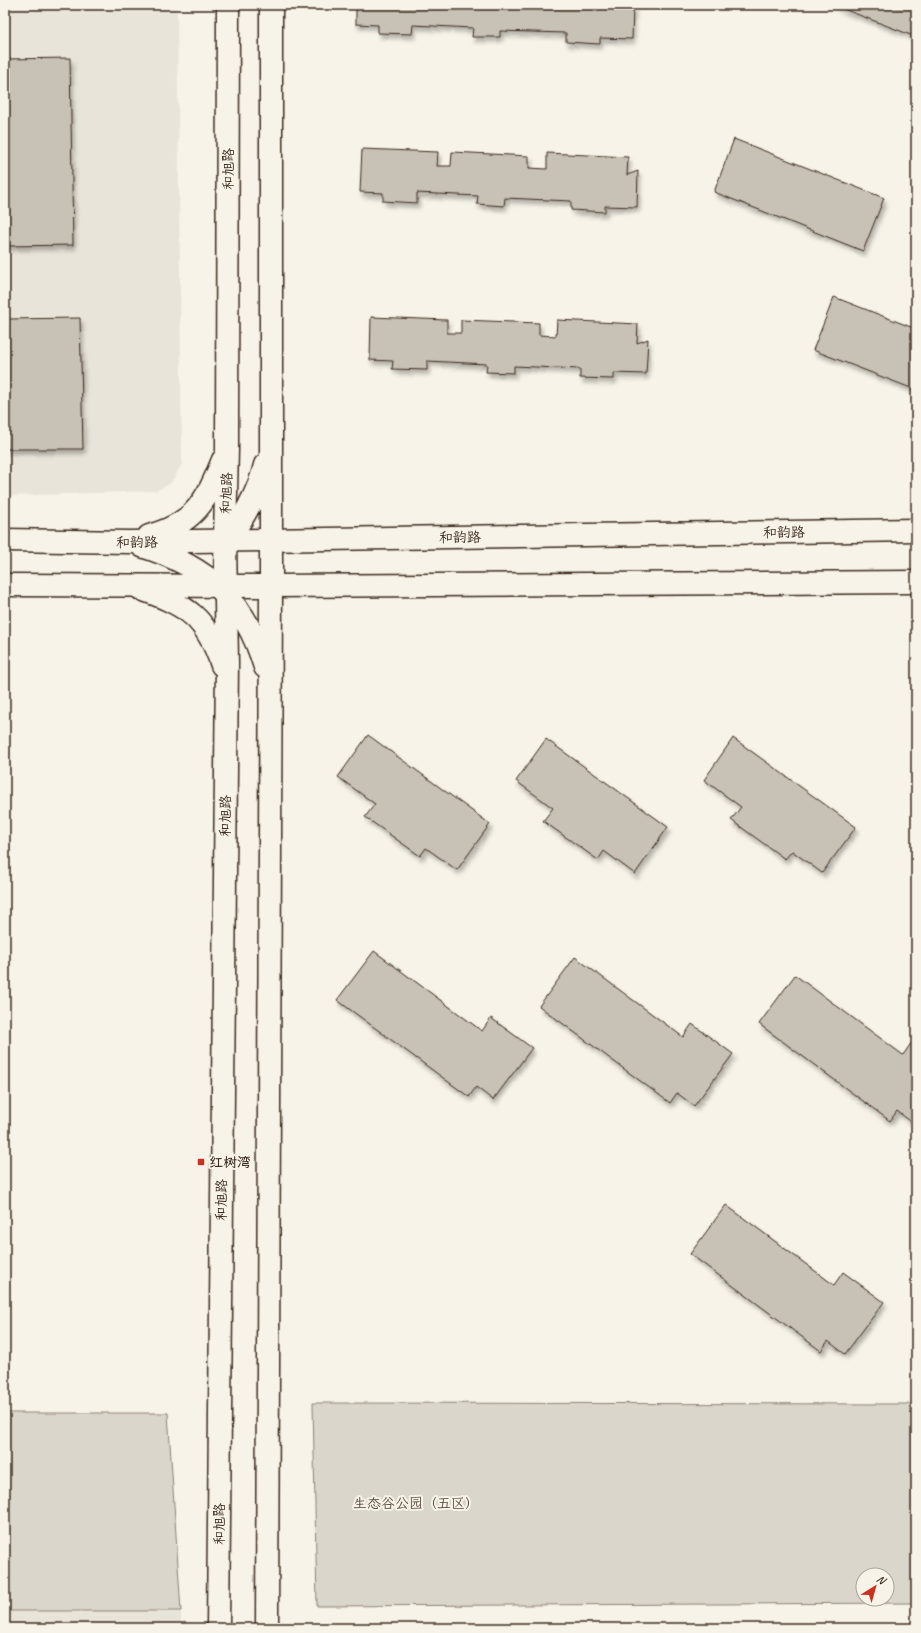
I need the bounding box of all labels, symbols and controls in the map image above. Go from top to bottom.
street label: 和旭路 [220,148,237,190]
street label: 和旭路 [217,472,236,514]
street label: 和韵路 [763,524,805,541]
street label: 和韵路 [439,529,481,546]
street label: 和韵路 [116,534,158,551]
street label: 和旭路 [217,795,234,837]
place label: 红树湾 [209,1154,251,1171]
marker: 红树湾 [196,1157,206,1167]
street label: 和旭路 [213,1179,230,1221]
park label: 生态谷公园（五区） [353,1495,479,1512]
street label: 和旭路 [211,1503,228,1545]
north arrow [855,1567,895,1607]
text: N [874,1571,890,1588]

